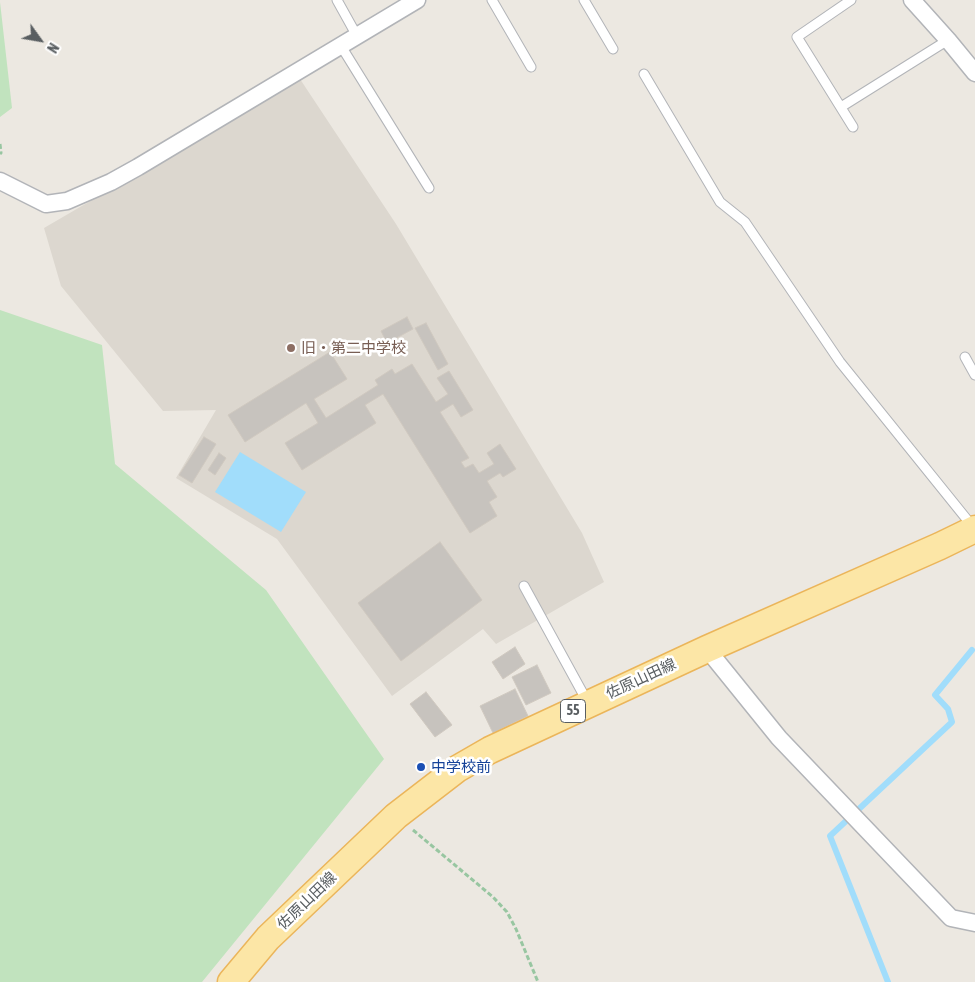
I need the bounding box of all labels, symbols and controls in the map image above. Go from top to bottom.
north arrow [15,15,65,65]
text: N [44,40,62,56]
place label: 旧・第二中学校 [301,339,406,357]
marker: 旧・第二中学校 [285,342,297,354]
street label: 佐原山田線 [603,655,679,703]
road number: 55 [560,699,586,722]
place label: 中学校前 [431,758,491,776]
marker: 中学校前 [415,761,427,773]
street label: 佐原山田線 [274,868,340,934]

